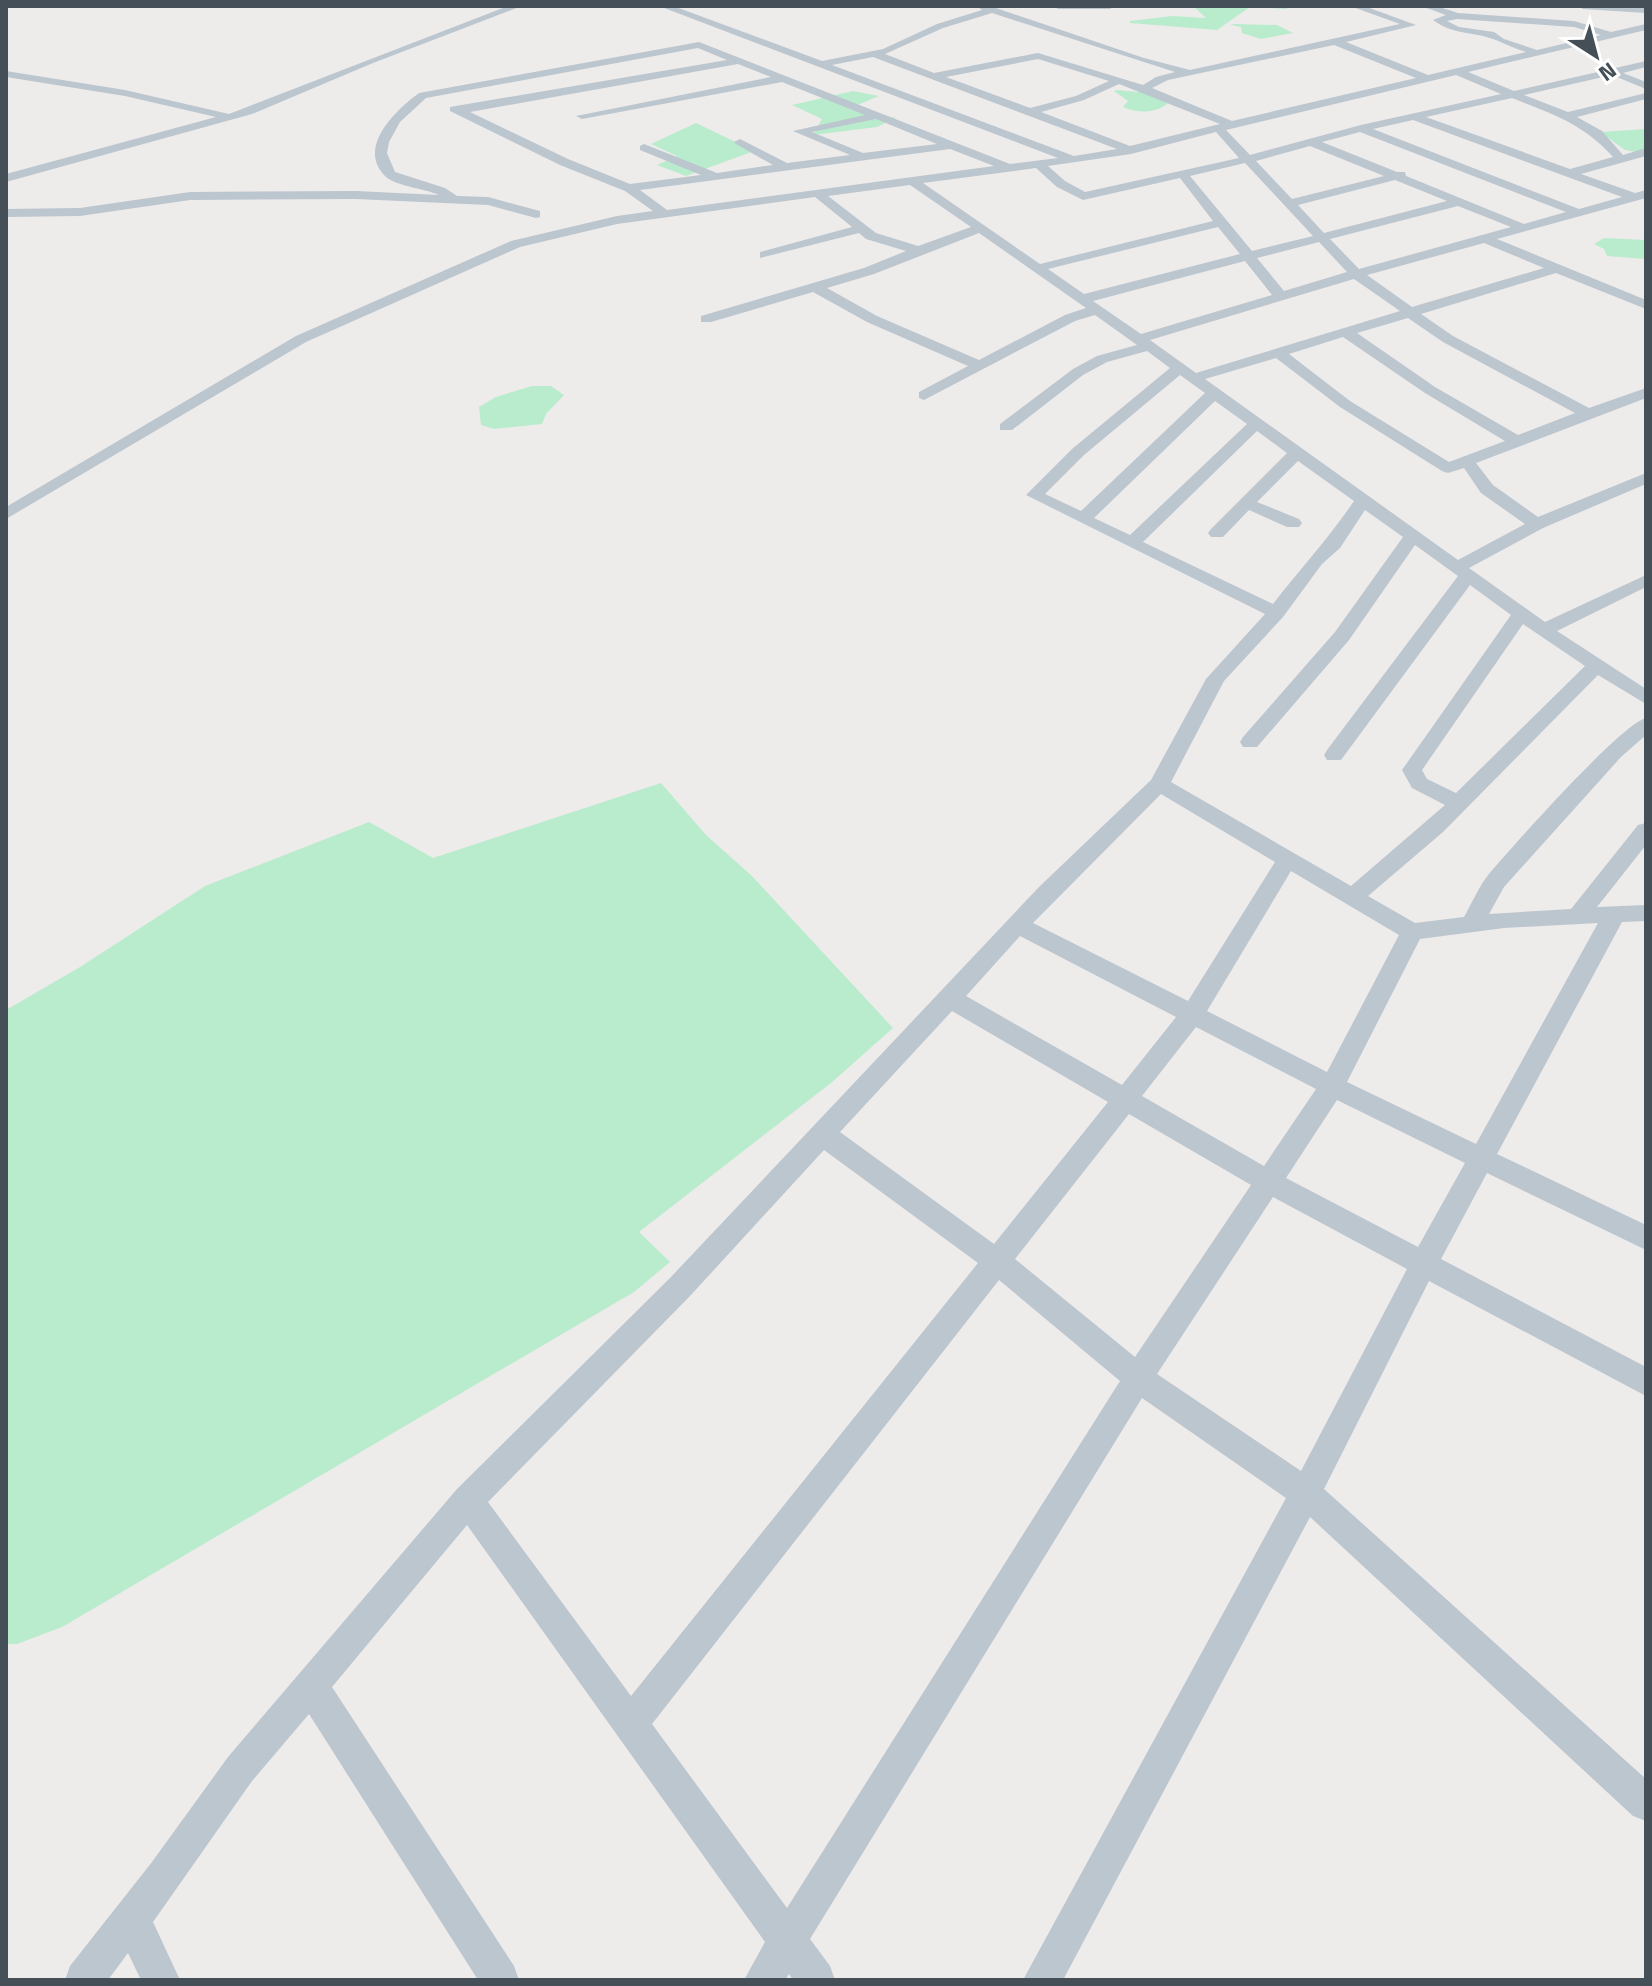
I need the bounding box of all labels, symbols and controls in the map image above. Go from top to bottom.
north arrow [1556,16,1636,96]
text: N [1592,54,1624,90]

